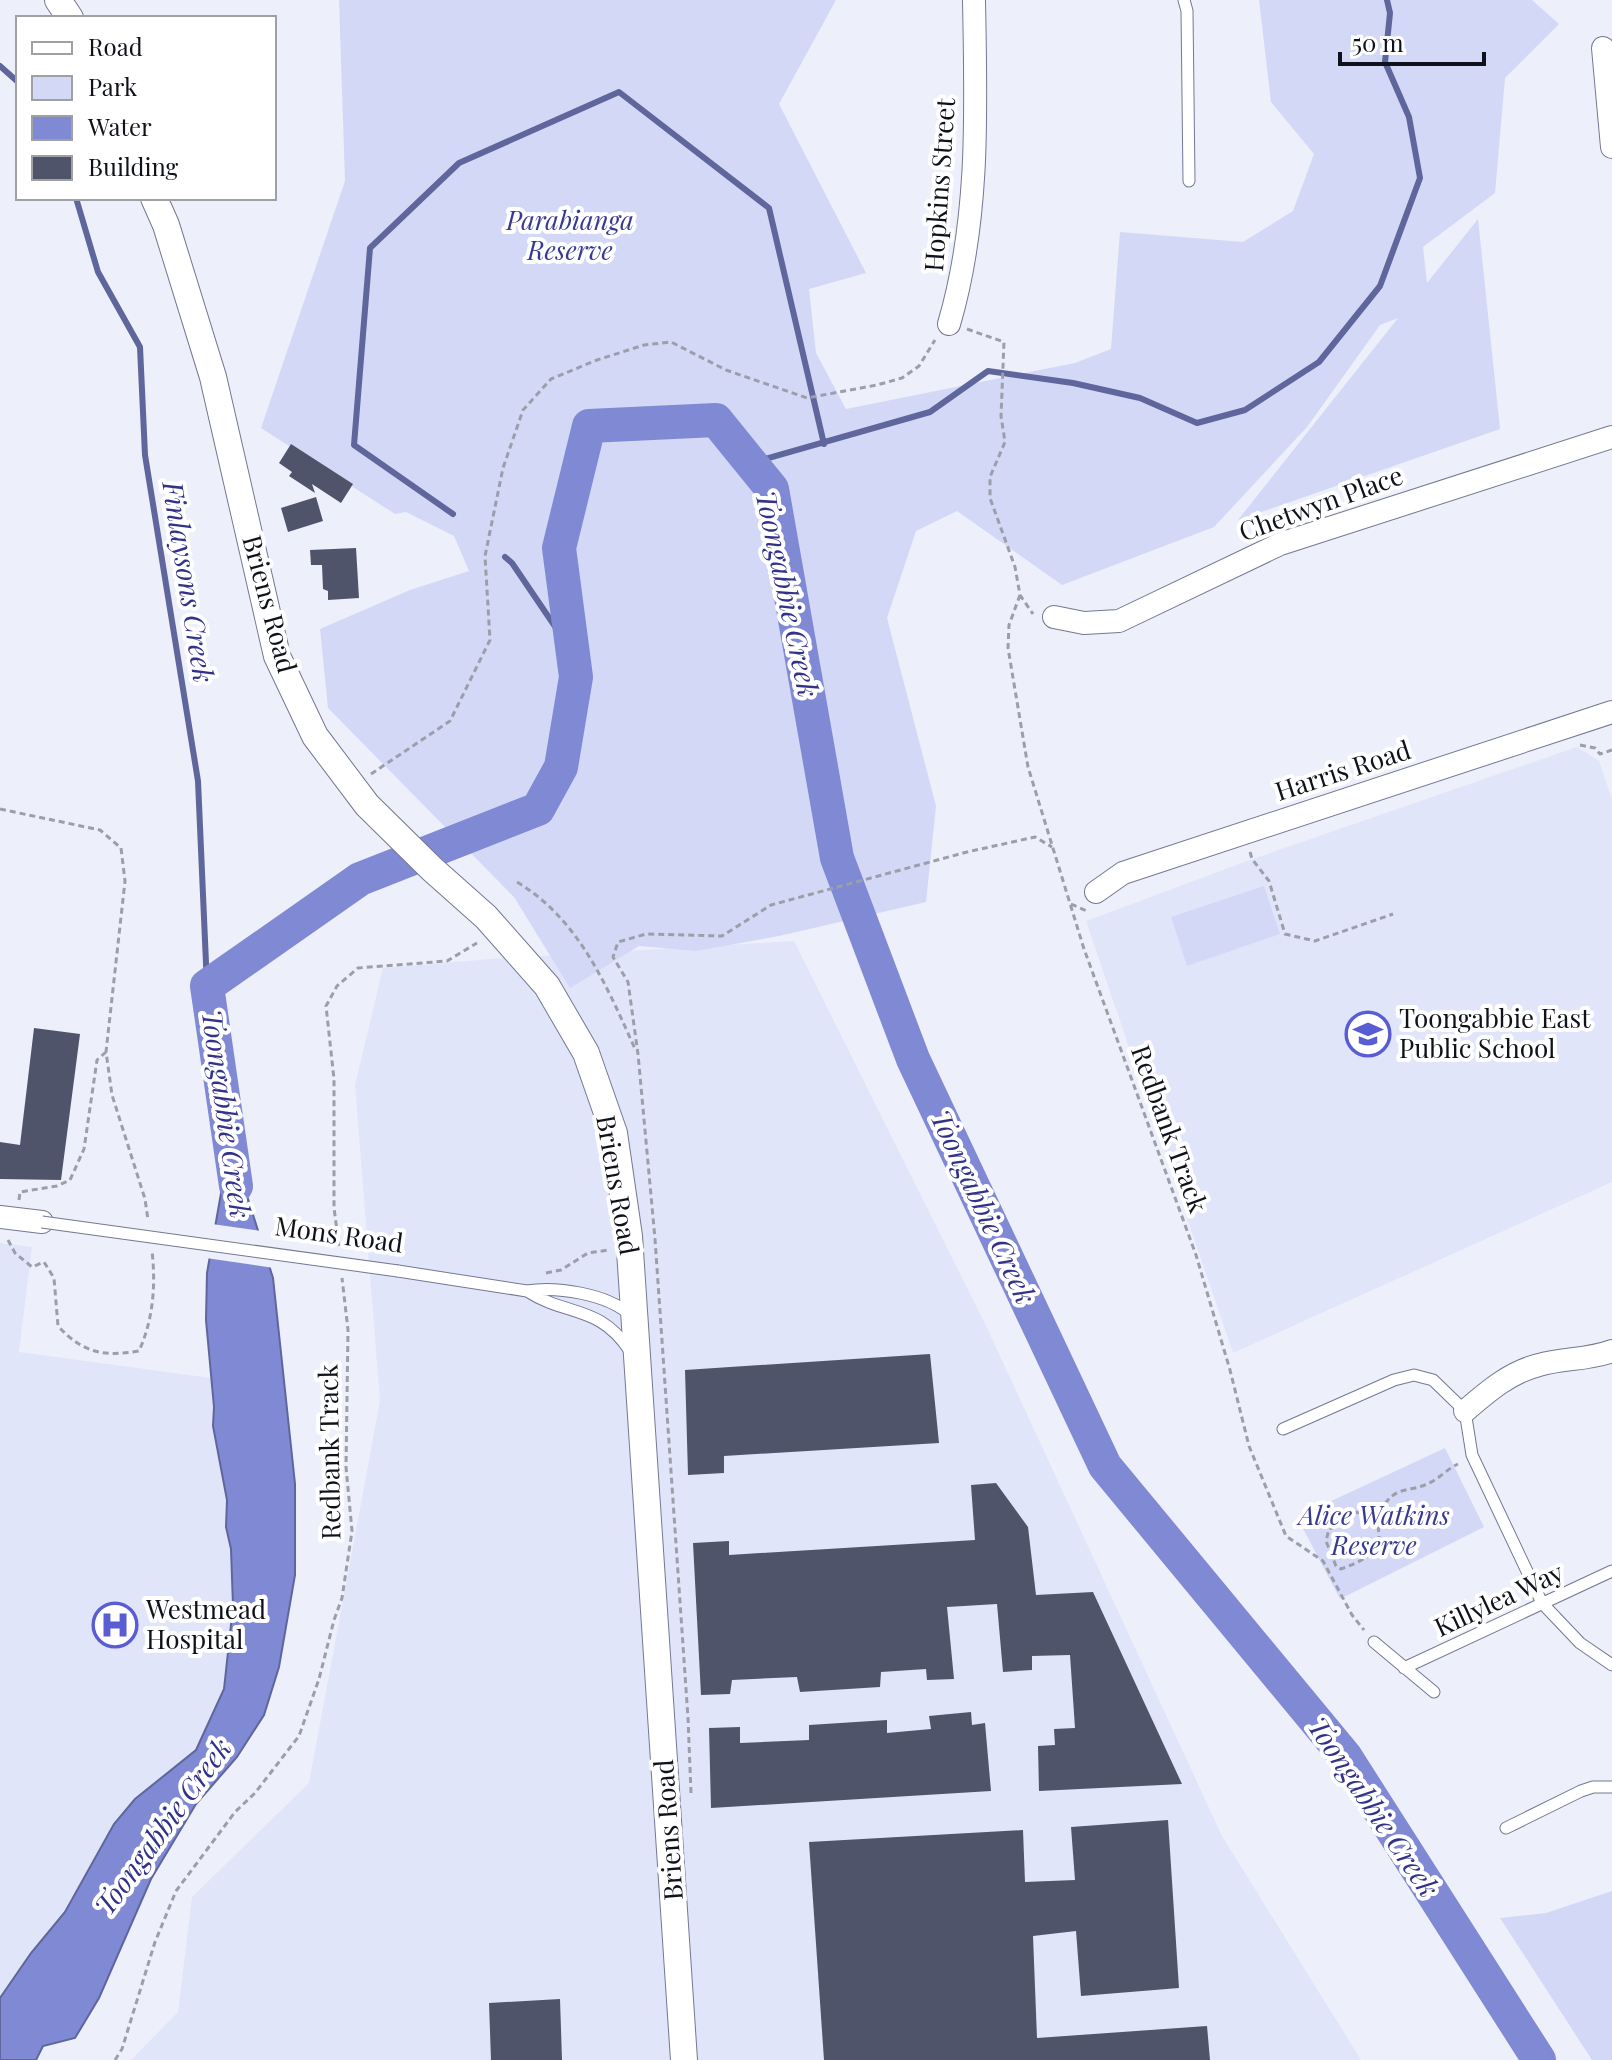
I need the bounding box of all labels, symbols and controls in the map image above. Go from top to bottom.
legend [16,16,276,200]
scale bar [1340,16,1484,66]
text: 50 m [1352,26,1404,58]
text: Road [88,30,143,62]
text: Park [88,70,138,102]
street label: Hopkins Street [915,96,962,273]
text: Water [87,110,152,142]
text: Building [88,150,179,182]
park label: Parabianga Reserve [505,202,634,267]
street label: Chetwyn Place [1234,457,1407,548]
water label: Finlaysons Creek [155,477,224,685]
water label: Toongabbie Creek [749,487,828,700]
street label: Briens Road [235,531,306,676]
street label: Harris Road [1270,731,1415,808]
place label: Toongabbie East Public School [1399,1000,1591,1065]
water label: Toongabbie Creek [195,1007,260,1220]
school or university icon: Toongabbie East Public School [1344,1010,1392,1058]
street label: Redbank Track [1124,1040,1217,1218]
water label: Toongabbie Creek [923,1103,1046,1309]
street label: Briens Road [589,1112,648,1257]
street label: Mons Road [273,1207,406,1260]
street label: Redbank Track [309,1363,348,1540]
park label: Alice Watkins Reserve [1295,1497,1450,1562]
street label: Killylea Way [1428,1553,1569,1644]
place label: Westmead Hospital [145,1591,266,1656]
hospital icon: Westmead Hospital [91,1601,139,1649]
water label: Toongabbie Creek [1300,1709,1448,1904]
water label: Toongabbie Creek [85,1730,239,1922]
street label: Briens Road [645,1758,690,1902]

